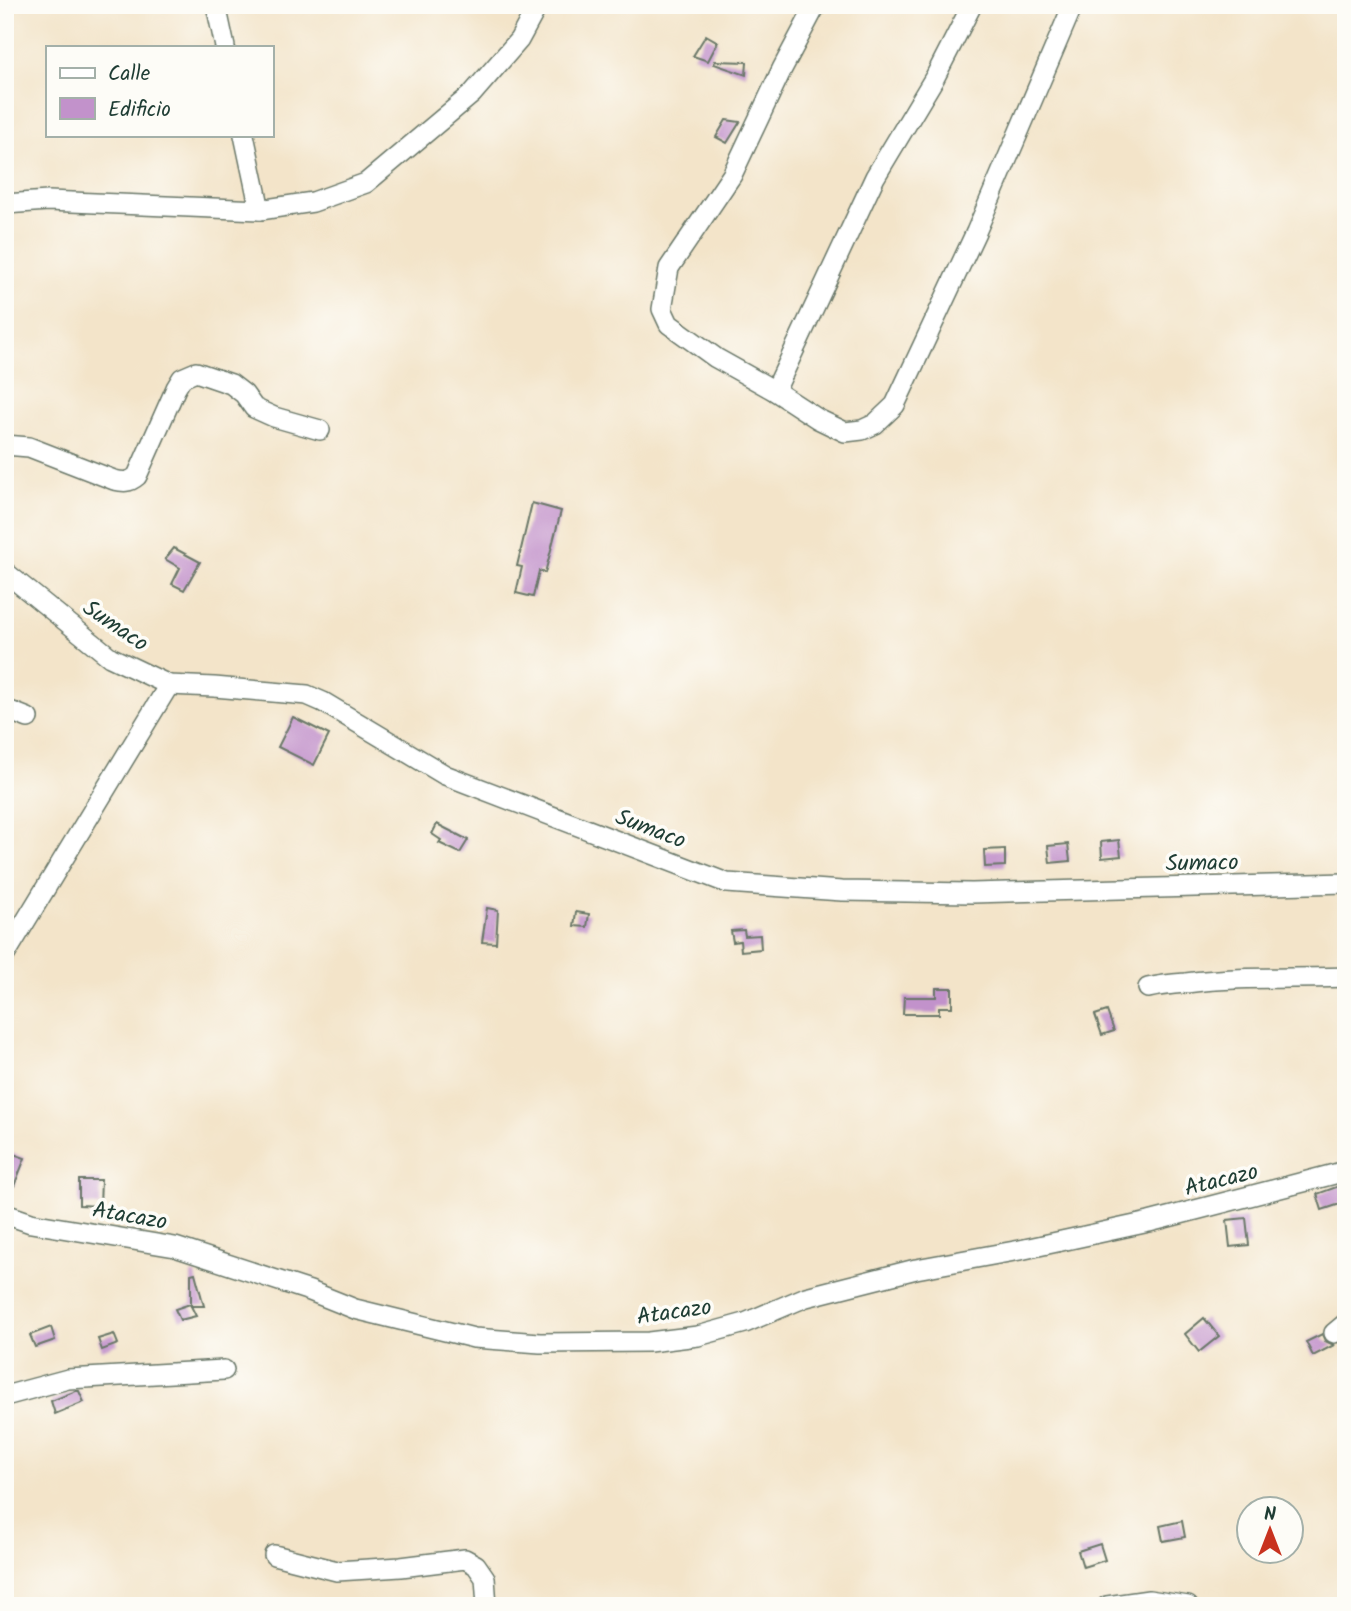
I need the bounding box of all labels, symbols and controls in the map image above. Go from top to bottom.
legend [46,46,273,136]
text: Calle [108,58,151,91]
text: Edificio [108,94,171,127]
street label: Sumaco [75,591,155,662]
street label: Sumaco [610,800,691,860]
street label: Sumaco [1165,845,1239,883]
street label: Atacazo [1181,1154,1262,1208]
street label: Atacazo [89,1193,170,1241]
street label: Atacazo [635,1290,714,1336]
north arrow [1236,1496,1306,1566]
text: N [1264,1500,1276,1530]

